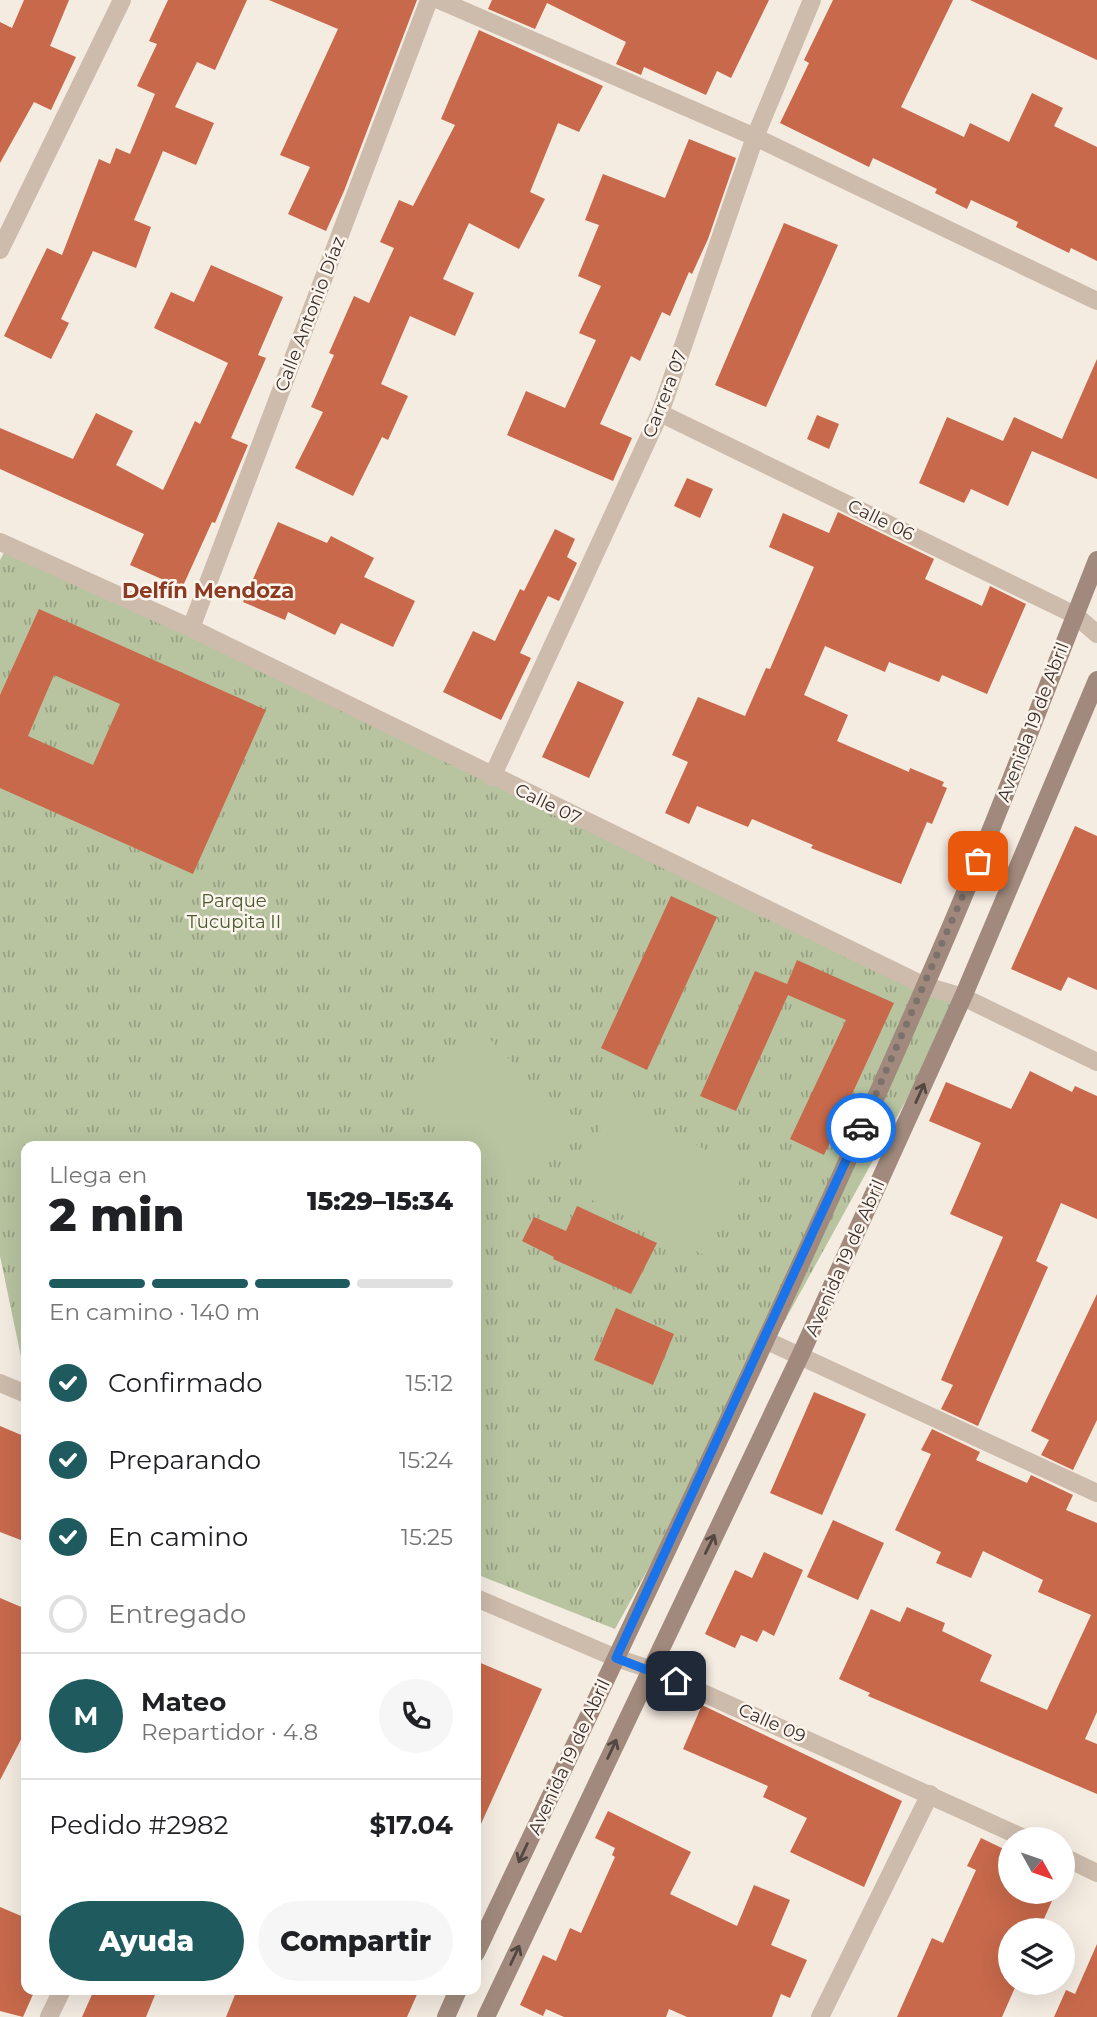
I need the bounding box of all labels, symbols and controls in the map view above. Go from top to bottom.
street label: Calle Antonio Díaz [270,233,350,395]
street label: Carrera 07 [638,347,692,441]
street label: Calle 06 [844,494,918,546]
district label: Delfín Mendoza [122,578,294,603]
street label: Avenida 19 de Abril [992,639,1074,805]
street label: Calle 07 [511,779,585,829]
pin [948,831,1008,891]
icon: bag [959,842,997,880]
park label: Parque Tucupita II [187,890,281,933]
one-way arrow [914,1083,927,1105]
courier [826,1093,896,1163]
icon: car [842,1109,880,1147]
text: Llega en [49,1161,147,1189]
street label: Avenida 19 de Abril [801,1176,889,1340]
text: 15:29–15:34 [307,1185,453,1217]
text: 2 min [49,1186,184,1243]
text: En camino · 140 m [49,1298,260,1326]
icon: check [49,1364,87,1402]
text: Confirmado [108,1367,263,1399]
text: 15:12 [405,1369,453,1397]
icon: check [49,1441,87,1479]
text: Preparando [108,1444,261,1476]
text: 15:24 [399,1446,453,1474]
icon: check [49,1518,87,1556]
text: En camino [108,1521,248,1553]
text: 15:25 [401,1523,453,1551]
one-way arrow [704,1534,717,1555]
text: Entregado [108,1598,246,1630]
pin [646,1651,706,1711]
icon: home [657,1662,695,1700]
street label: Avenida 19 de Abril [523,1676,615,1838]
button: phone [379,1679,453,1753]
text: Mateo [141,1686,226,1718]
street label: Calle 09 [735,1698,809,1748]
text: M [74,1700,98,1732]
text: Repartidor · 4.8 [141,1718,318,1746]
one-way arrow [606,1739,619,1761]
text: Pedido #2982 [49,1809,228,1841]
text: $17.04 [370,1809,453,1841]
north arrow [998,1827,1074,1904]
map controls [998,1827,1075,1995]
one-way arrow [516,1842,529,1863]
button: Ayuda [49,1901,244,1981]
button: Compartir [258,1901,453,1981]
button: layers [998,1918,1075,1995]
one-way arrow [509,1945,523,1966]

